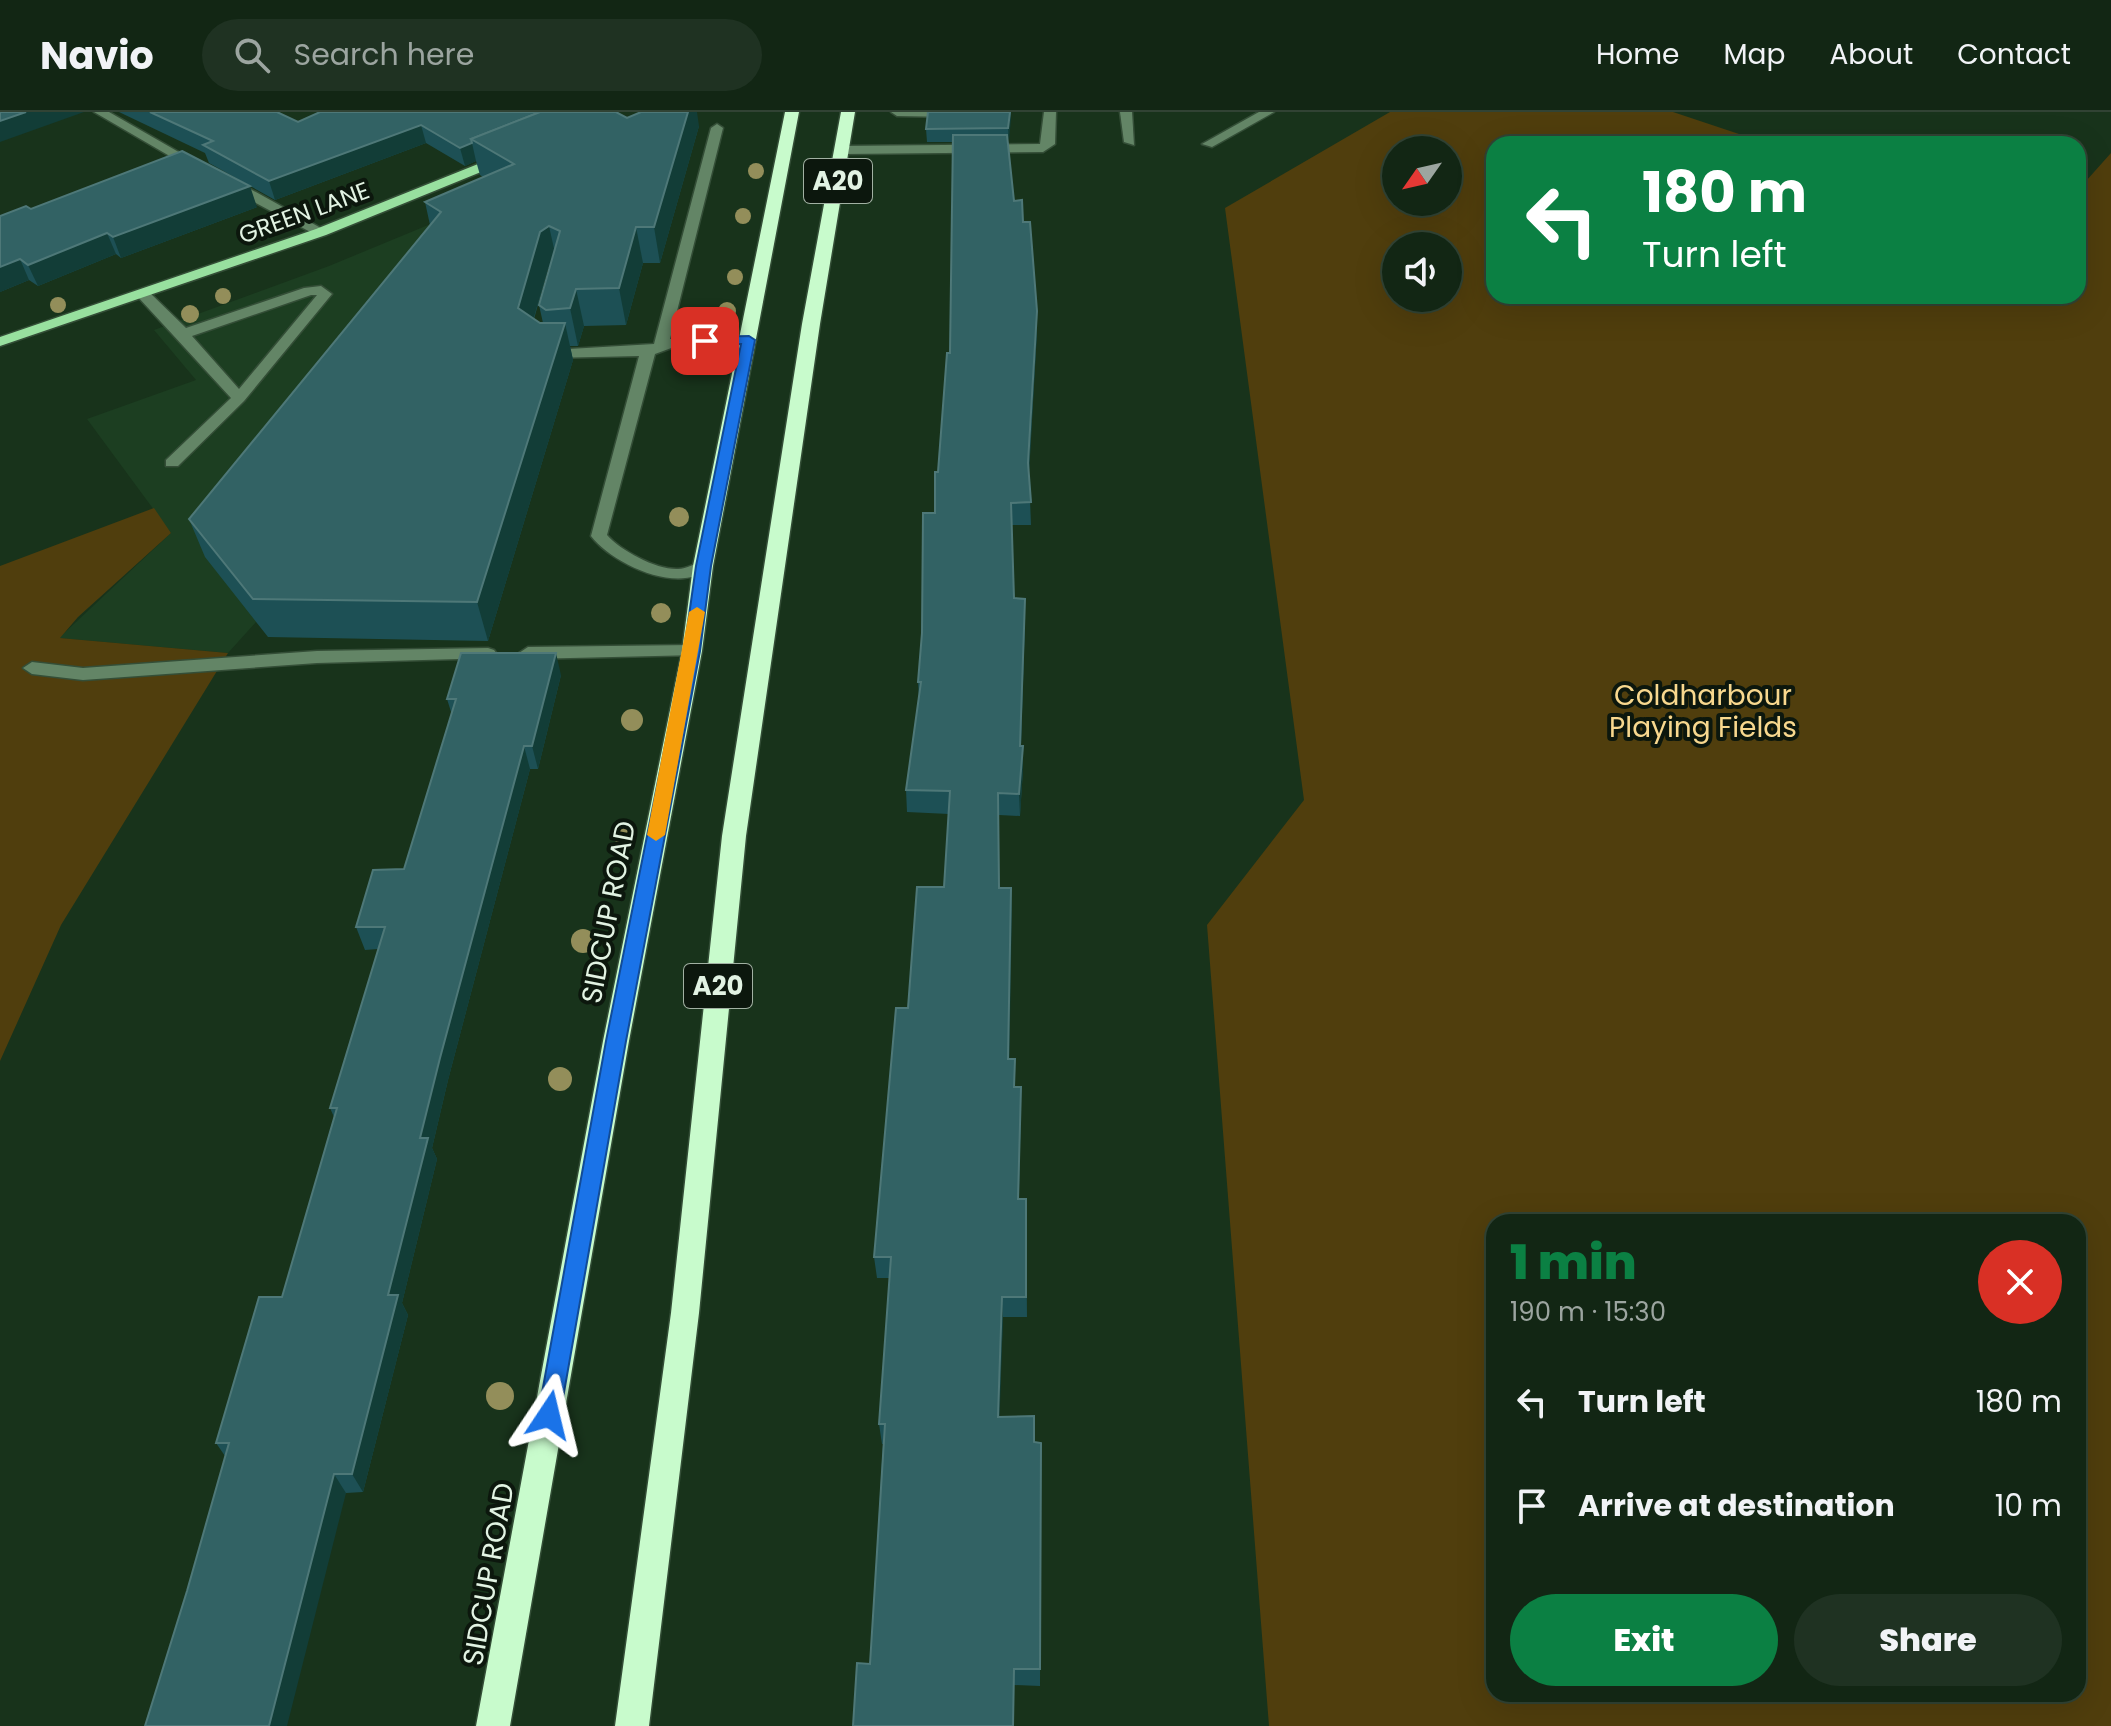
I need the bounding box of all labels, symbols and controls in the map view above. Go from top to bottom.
search box [202,19,762,91]
text: Navio [40,29,154,82]
icon: search [230,33,274,77]
text: Search here [294,33,474,76]
text: Home [1596,35,1679,74]
text: Map [1723,35,1785,74]
text: About [1829,35,1913,74]
text: Contact [1957,35,2071,74]
north arrow [1382,136,1462,216]
map controls [1382,136,1462,312]
text: 180 m [1642,153,1807,232]
road number: A20 [804,159,872,203]
icon: left [1510,168,1614,272]
street label: GREEN LANE [234,174,374,251]
text: Turn left [1642,229,1787,280]
button: sound [1382,232,1462,312]
pin [671,307,739,375]
icon: arrive [683,319,727,363]
park label: Coldharbour Playing Fields [1609,676,1797,747]
street label: SIDCUP ROAD [572,818,645,1007]
road number: A20 [684,964,752,1008]
text: 1 min [1510,1229,1637,1296]
button: close [1978,1240,2062,1324]
text: 190 m · 15:30 [1510,1294,1666,1330]
position arrow [507,1373,591,1457]
icon: left [1510,1380,1554,1424]
text: Turn left [1578,1380,1706,1423]
text: 180 m [1976,1380,2062,1423]
street label: SIDCUP ROAD [453,1480,524,1669]
icon: arrive [1510,1484,1554,1528]
text: Arrive at destination [1578,1484,1895,1527]
text: 10 m [1995,1484,2062,1527]
button: Exit [1510,1594,1778,1686]
button: Share [1794,1594,2062,1686]

